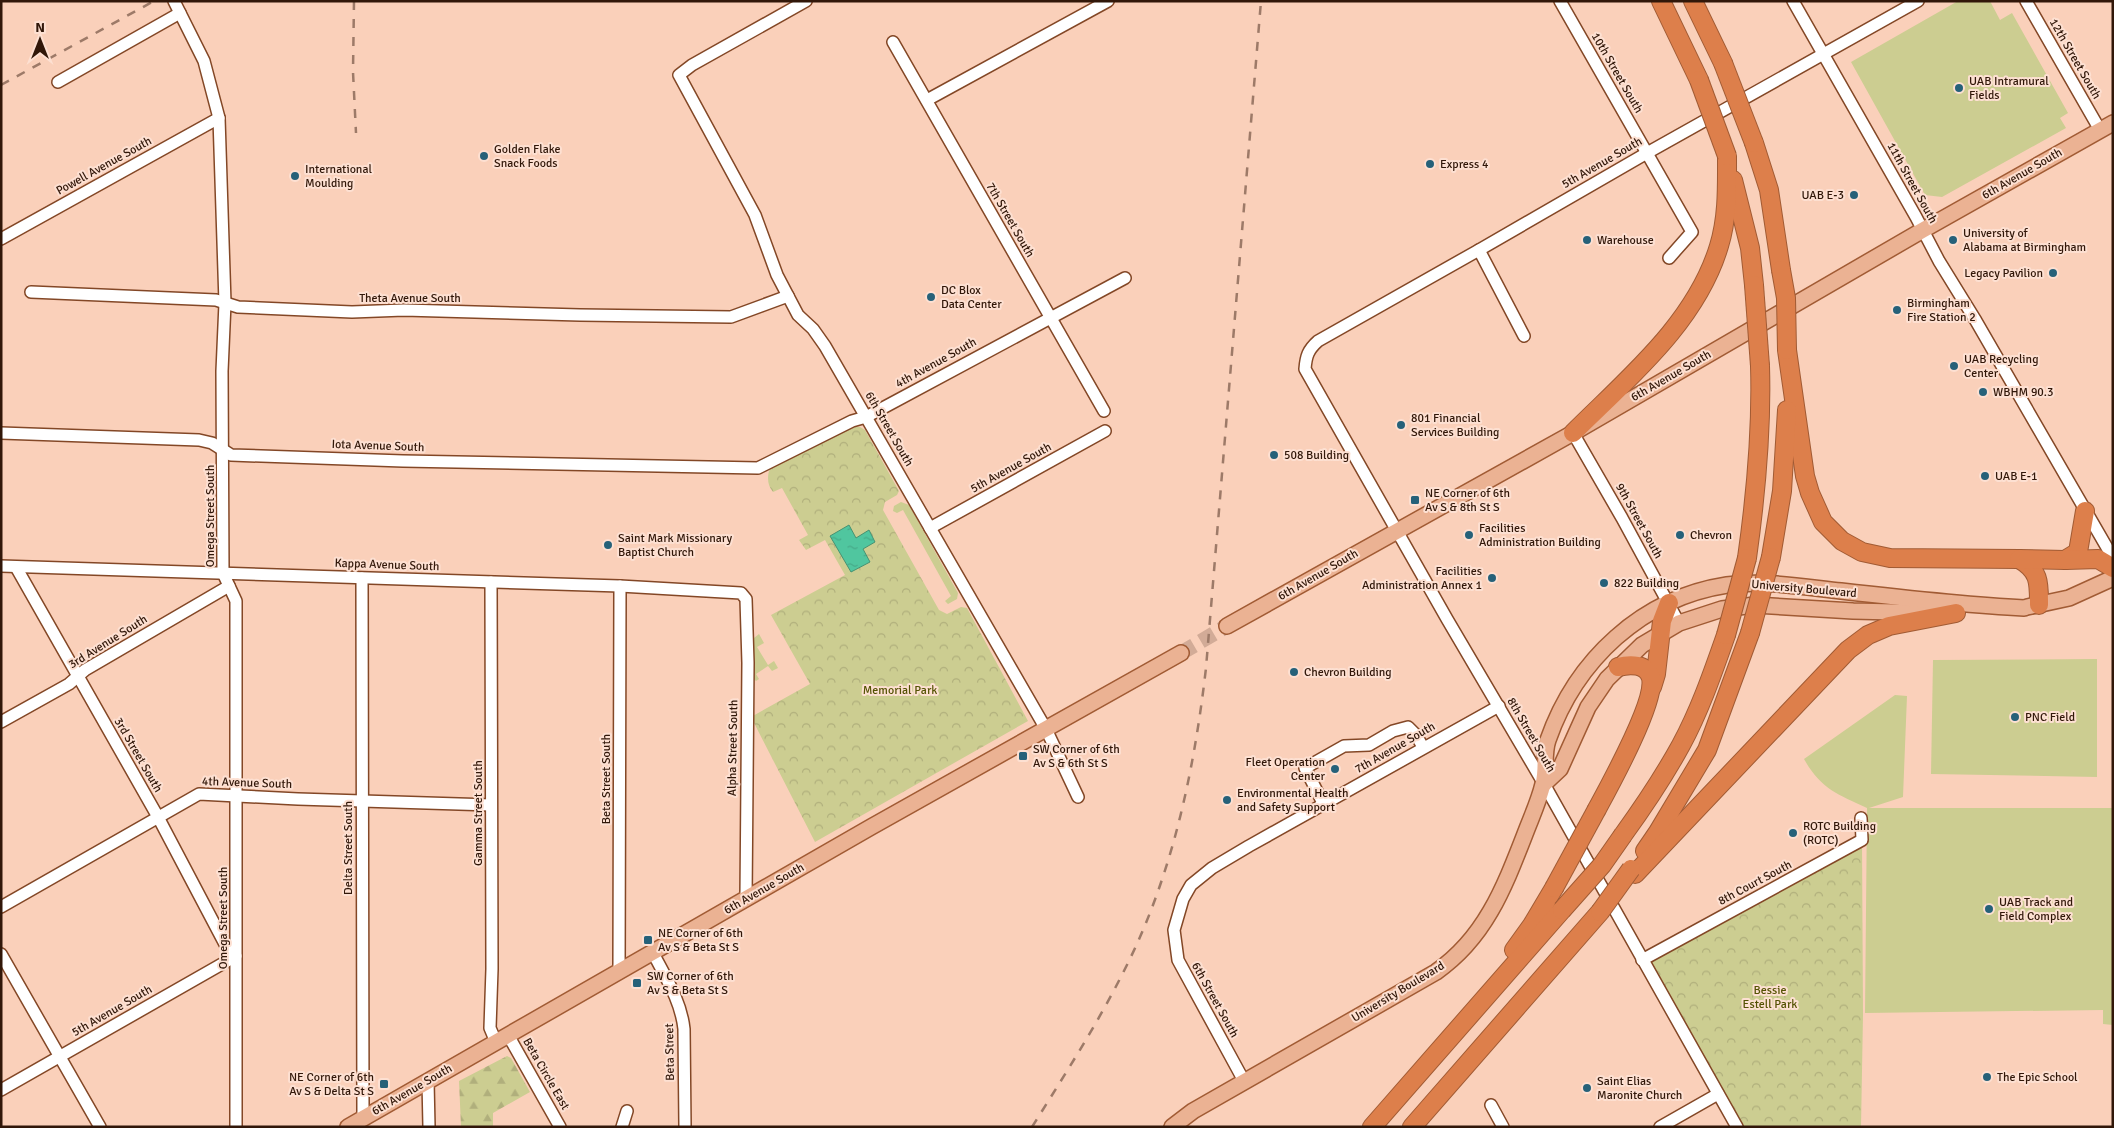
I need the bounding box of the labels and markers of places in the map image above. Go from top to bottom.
place label: UAB Intramural Fields [1969,74,2049,103]
marker: UAB Intramural Fields [1953,82,1965,94]
place label: Golden Flake Snack Foods [494,142,561,171]
marker: Golden Flake Snack Foods [478,150,490,162]
place label: Express 4 [1440,157,1489,172]
marker: Express 4 [1424,158,1436,170]
place label: International Moulding [305,162,372,191]
marker: International Moulding [289,170,301,182]
place label: UAB E-3 [1801,188,1844,203]
marker: UAB E-3 [1848,189,1860,201]
place label: University of Alabama at Birmingham [1963,226,2086,255]
place label: Warehouse [1597,233,1654,248]
marker: Warehouse [1581,234,1593,246]
marker: University of Alabama at Birmingham [1947,234,1959,246]
place label: Legacy Pavilion [1964,266,2043,281]
marker: Legacy Pavilion [2047,267,2059,279]
place label: DC Blox Data Center [941,283,1002,312]
marker: DC Blox Data Center [925,291,937,303]
place label: Birmingham Fire Station 2 [1907,296,1976,325]
marker: Birmingham Fire Station 2 [1891,304,1903,316]
place label: UAB Recycling Center [1964,352,2038,381]
marker: UAB Recycling Center [1948,360,1960,372]
place label: WBHM 90.3 [1993,385,2053,400]
marker: WBHM 90.3 [1977,386,1989,398]
place label: 801 Financial Services Building [1411,411,1499,440]
marker: 801 Financial Services Building [1395,419,1407,431]
place label: 508 Building [1284,448,1349,463]
marker: 508 Building [1268,449,1280,461]
place label: UAB E-1 [1995,469,2038,484]
marker: UAB E-1 [1979,470,1991,482]
place label: NE Corner of 6th Av S & 8th St S [1425,486,1510,515]
marker: NE Corner of 6th Av S & 8th St S [1409,494,1421,506]
place label: Facilities Administration Building [1479,521,1601,550]
place label: Chevron [1690,528,1732,543]
marker: Facilities Administration Building [1463,529,1475,541]
marker: Chevron [1674,529,1686,541]
place label: Saint Mark Missionary Baptist Church [618,531,733,560]
marker: Saint Mark Missionary Baptist Church [602,539,614,551]
place label: Facilities Administration Annex 1 [1362,564,1482,593]
marker: Facilities Administration Annex 1 [1486,572,1498,584]
place label: 822 Building [1614,576,1679,591]
marker: 822 Building [1598,577,1610,589]
place label: Chevron Building [1304,665,1392,680]
marker: Chevron Building [1288,666,1300,678]
place label: PNC Field [2025,710,2075,725]
marker: PNC Field [2009,711,2021,723]
place label: SW Corner of 6th Av S & 6th St S [1033,742,1120,771]
marker: SW Corner of 6th Av S & 6th St S [1017,750,1029,762]
place label: Fleet Operation Center [1246,755,1326,784]
marker: Fleet Operation Center [1329,763,1341,775]
place label: Environmental Health and Safety Support [1237,786,1349,815]
marker: Environmental Health and Safety Support [1221,794,1233,806]
place label: ROTC Building (ROTC) [1803,819,1876,848]
marker: ROTC Building (ROTC) [1787,827,1799,839]
place label: UAB Track and Field Complex [1999,895,2073,924]
marker: UAB Track and Field Complex [1983,903,1995,915]
place label: NE Corner of 6th Av S & Beta St S [658,926,743,955]
marker: NE Corner of 6th Av S & Beta St S [642,934,654,946]
place label: SW Corner of 6th Av S & Beta St S [647,969,734,998]
marker: SW Corner of 6th Av S & Beta St S [631,977,643,989]
place label: NE Corner of 6th Av S & Delta St S [289,1070,374,1099]
place label: The Epic School [1997,1070,2078,1085]
marker: The Epic School [1981,1071,1993,1083]
place label: Saint Elias Maronite Church [1597,1074,1682,1103]
marker: NE Corner of 6th Av S & Delta St S [378,1078,390,1090]
marker: Saint Elias Maronite Church [1581,1082,1593,1094]

